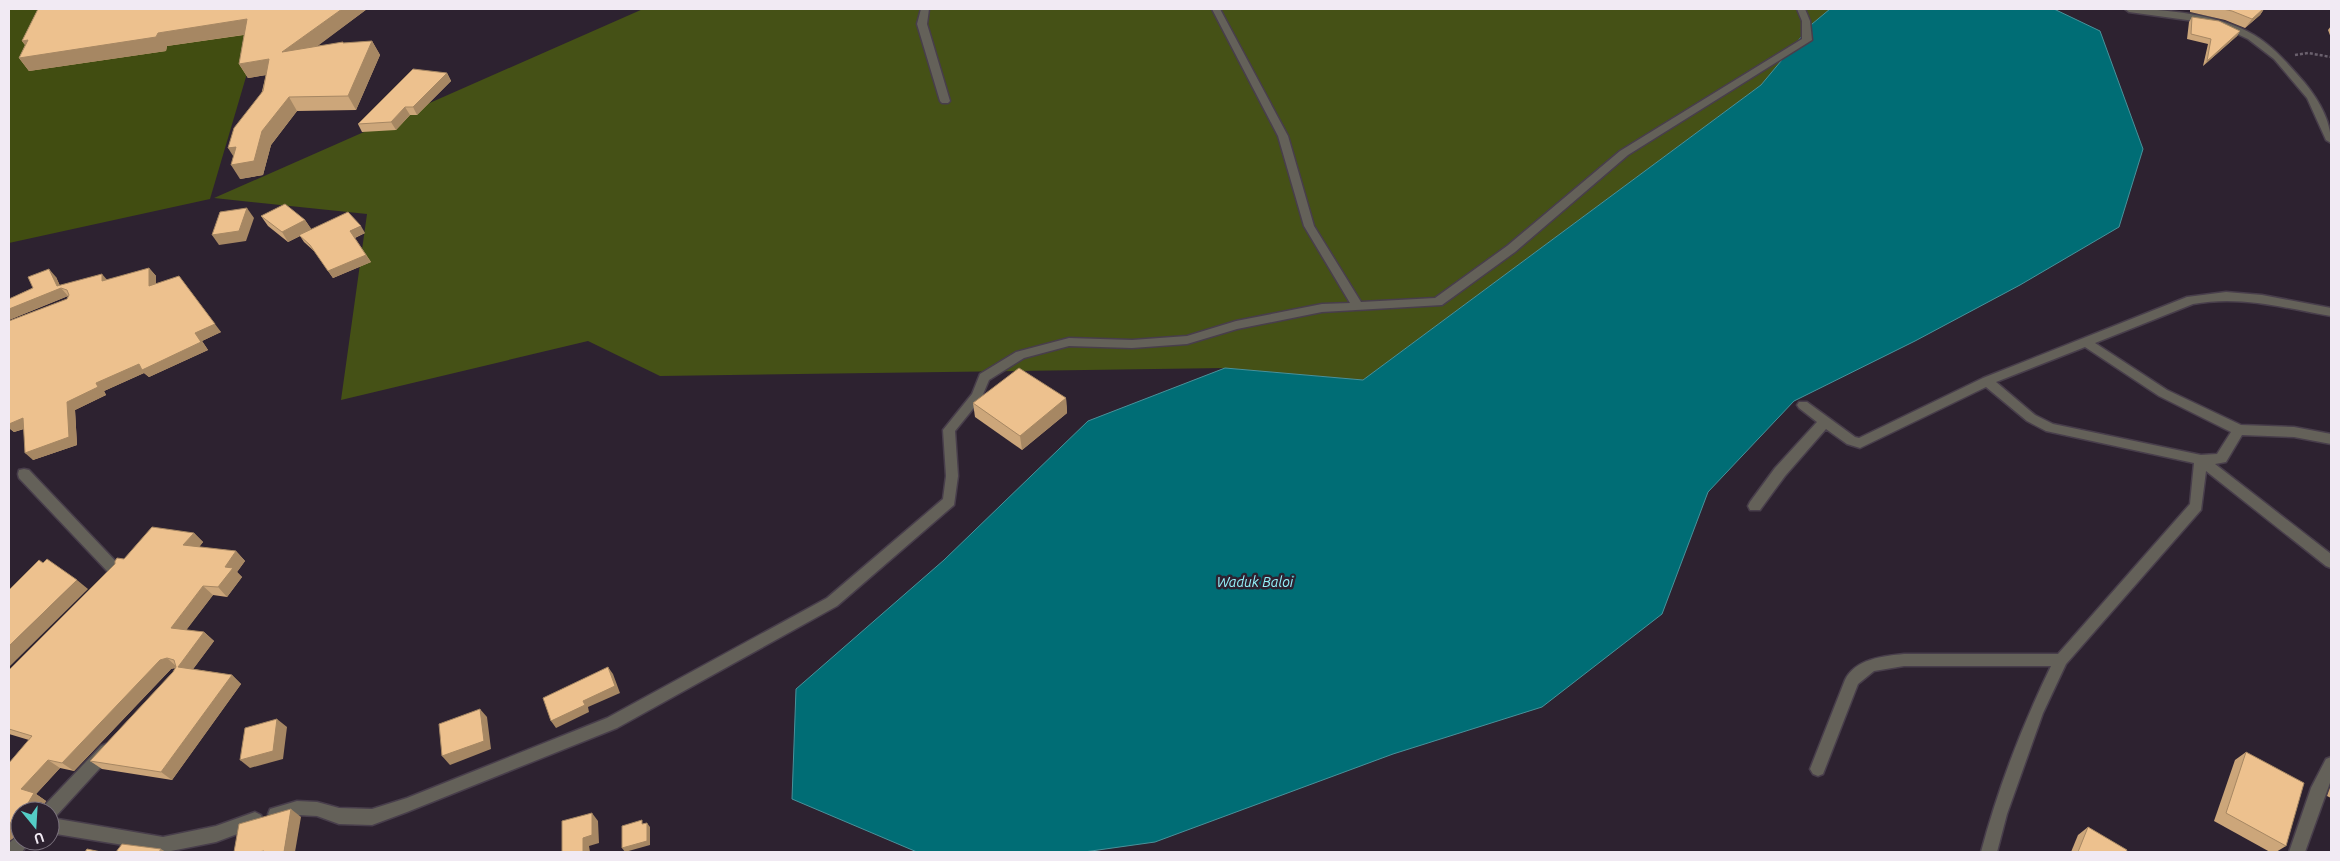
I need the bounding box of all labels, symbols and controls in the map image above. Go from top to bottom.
water label: Waduk Baloi [1217,574,1294,590]
north arrow [10,801,60,851]
text: U [32,829,46,847]

